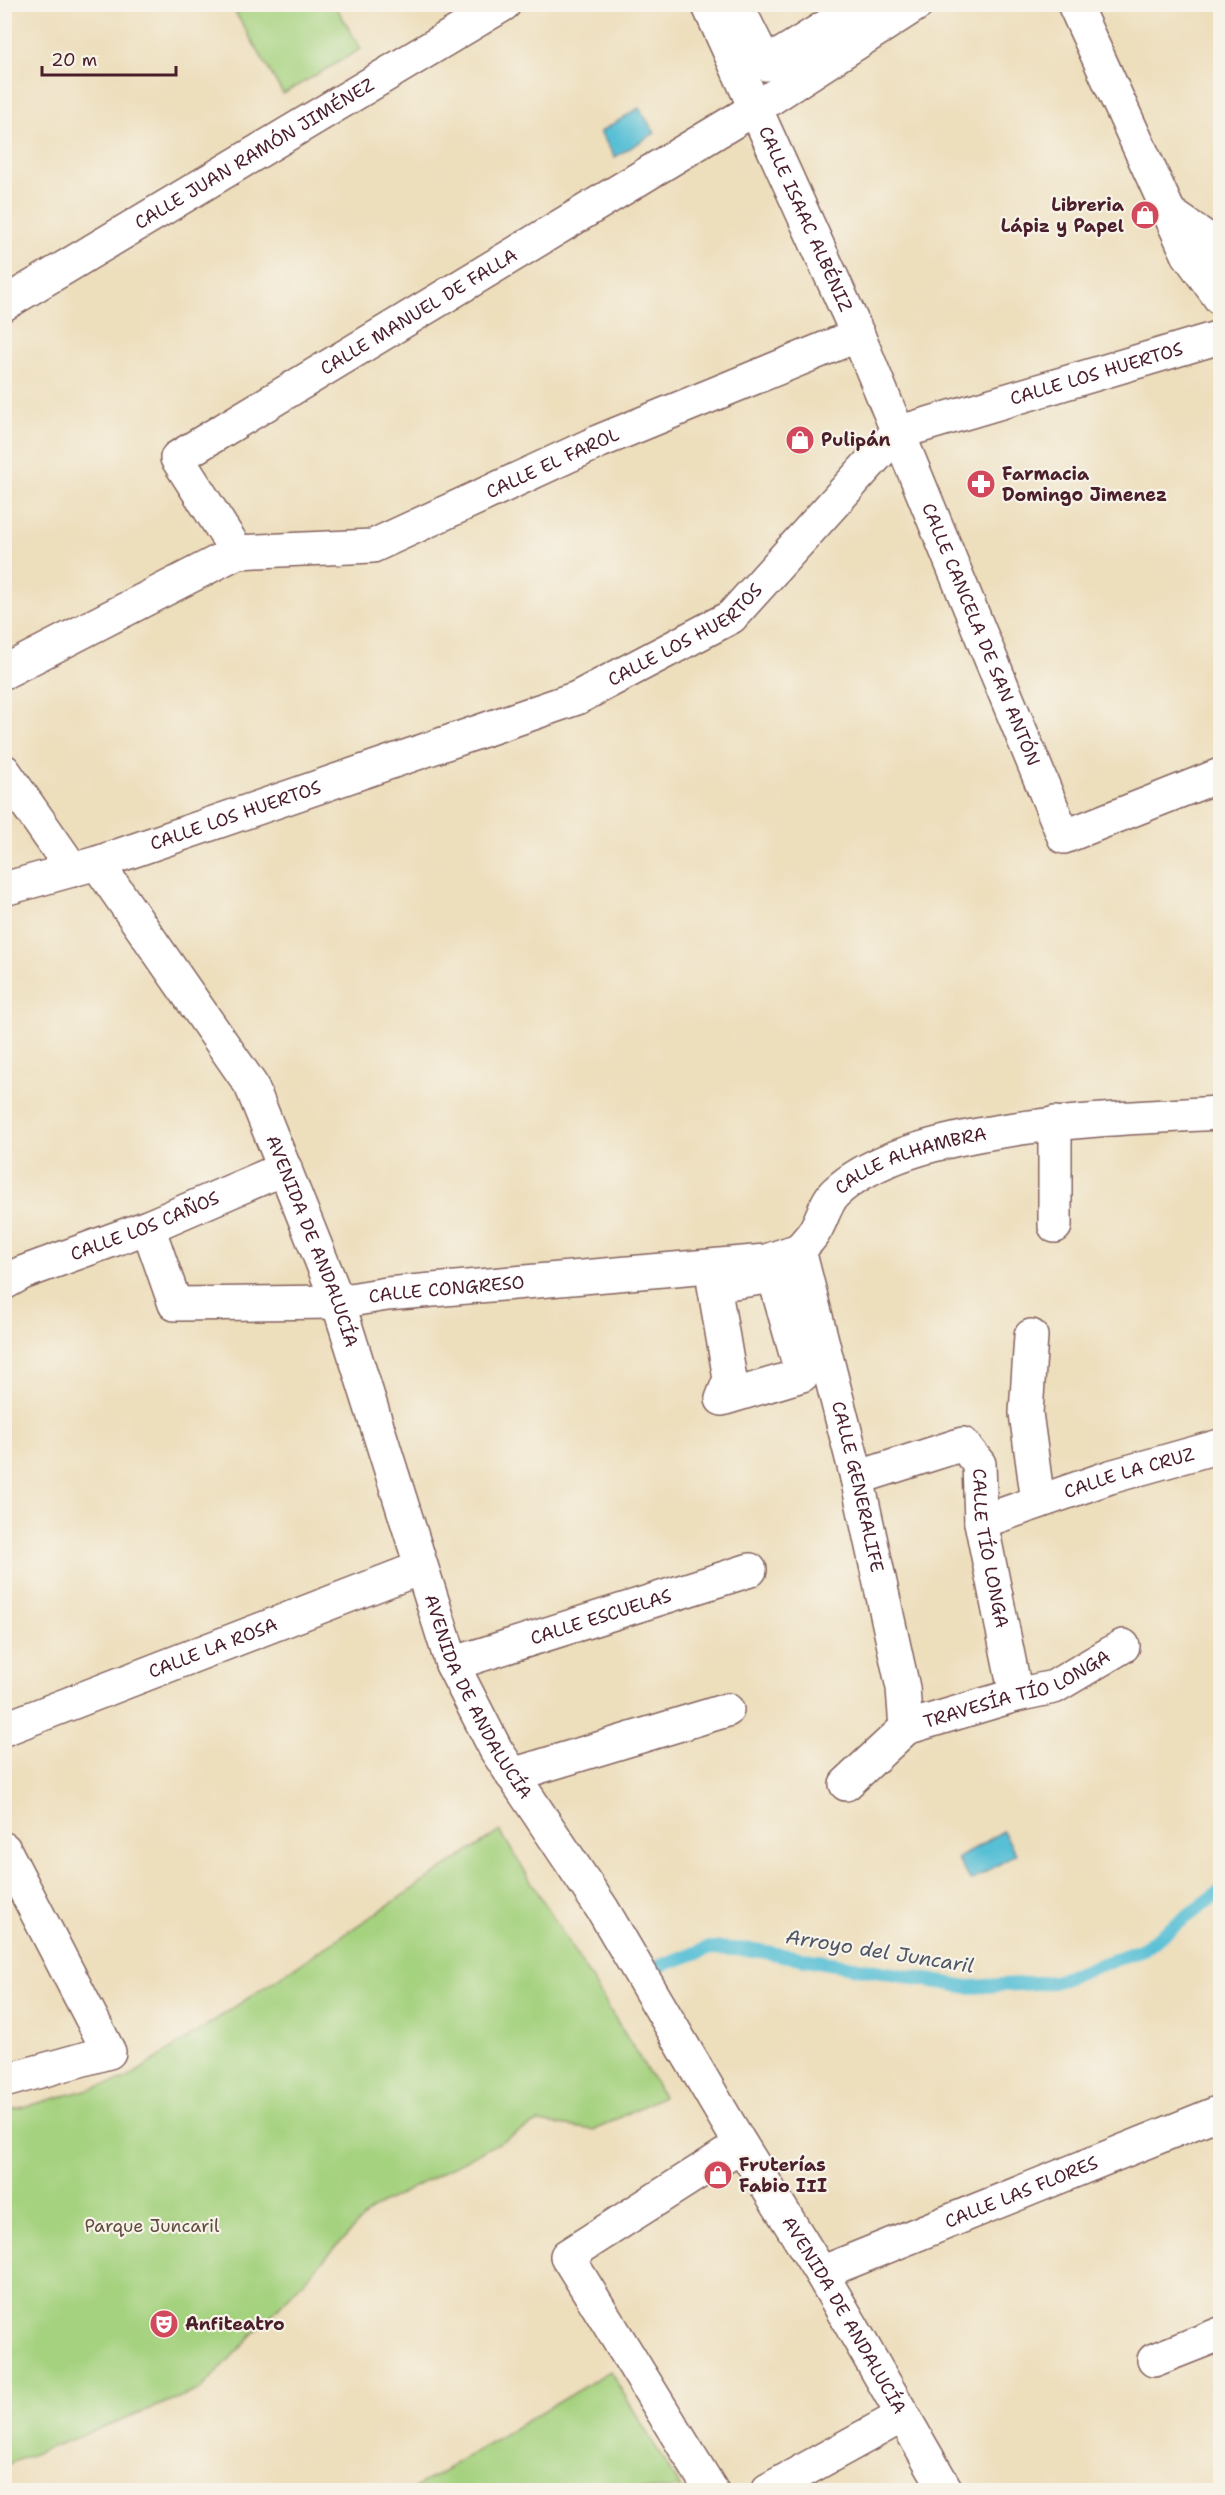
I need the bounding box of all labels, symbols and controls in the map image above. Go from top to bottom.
scale bar [42,39,176,77]
text: 20 m [51,48,97,72]
street label: CALLE JUAN RAMÓN JIMÉNEZ [130,73,379,235]
street label: CALLE ISAAC ALBÉNIZ [753,122,858,316]
place label: Libreria Lápiz y Papel [1001,193,1125,238]
shop icon: Libreria Lápiz y Papel [1129,199,1161,231]
street label: CALLE MANUEL DE FALLA [316,243,522,381]
street label: CALLE LOS HUERTOS [1007,337,1186,411]
street label: CALLE EL FAROL [482,422,623,504]
shop icon: Pulipán [784,424,816,456]
place label: Pulipán [821,428,891,452]
place label: Farmacia Domingo Jimenez [1002,462,1167,507]
pharmacy icon: Farmacia Domingo Jimenez [965,468,997,500]
street label: CALLE CANCELA DE SAN ANTÓN [916,499,1045,769]
street label: CALLE LOS HUERTOS [604,578,768,692]
street label: CALLE LOS HUERTOS [147,775,324,856]
street label: CALLE ALHAMBRA [830,1122,988,1200]
street label: AVENIDA DE ANDALUCÍA [260,1132,364,1350]
street label: CALLE LOS CAÑOS [67,1186,223,1266]
street label: CALLE CONGRESO [367,1270,525,1309]
street label: CALLE GENERALIFE [826,1399,889,1575]
street label: CALLE LA CRUZ [1061,1442,1197,1504]
street label: CALLE TÍO LONGA [967,1468,1014,1630]
street label: CALLE ESCUELAS [527,1584,674,1651]
street label: AVENIDA DE ANDALUCÍA [419,1591,537,1804]
street label: CALLE LA ROSA [145,1612,281,1684]
street label: TRAVESÍA TÍO LONGA [920,1644,1115,1734]
water label: Arroyo del Juncaril [784,1923,976,1979]
street label: CALLE LAS FLORES [941,2151,1101,2234]
place label: Fruterías Fabio III [739,2153,827,2198]
shop icon: Fruterías Fabio III [702,2159,734,2191]
street label: AVENIDA DE ANDALUCÍA [776,2212,912,2418]
park label: Parque Juncaril [85,2214,220,2238]
theatre icon: Anfiteatro [148,2308,180,2340]
place label: Anfiteatro [185,2312,285,2336]

